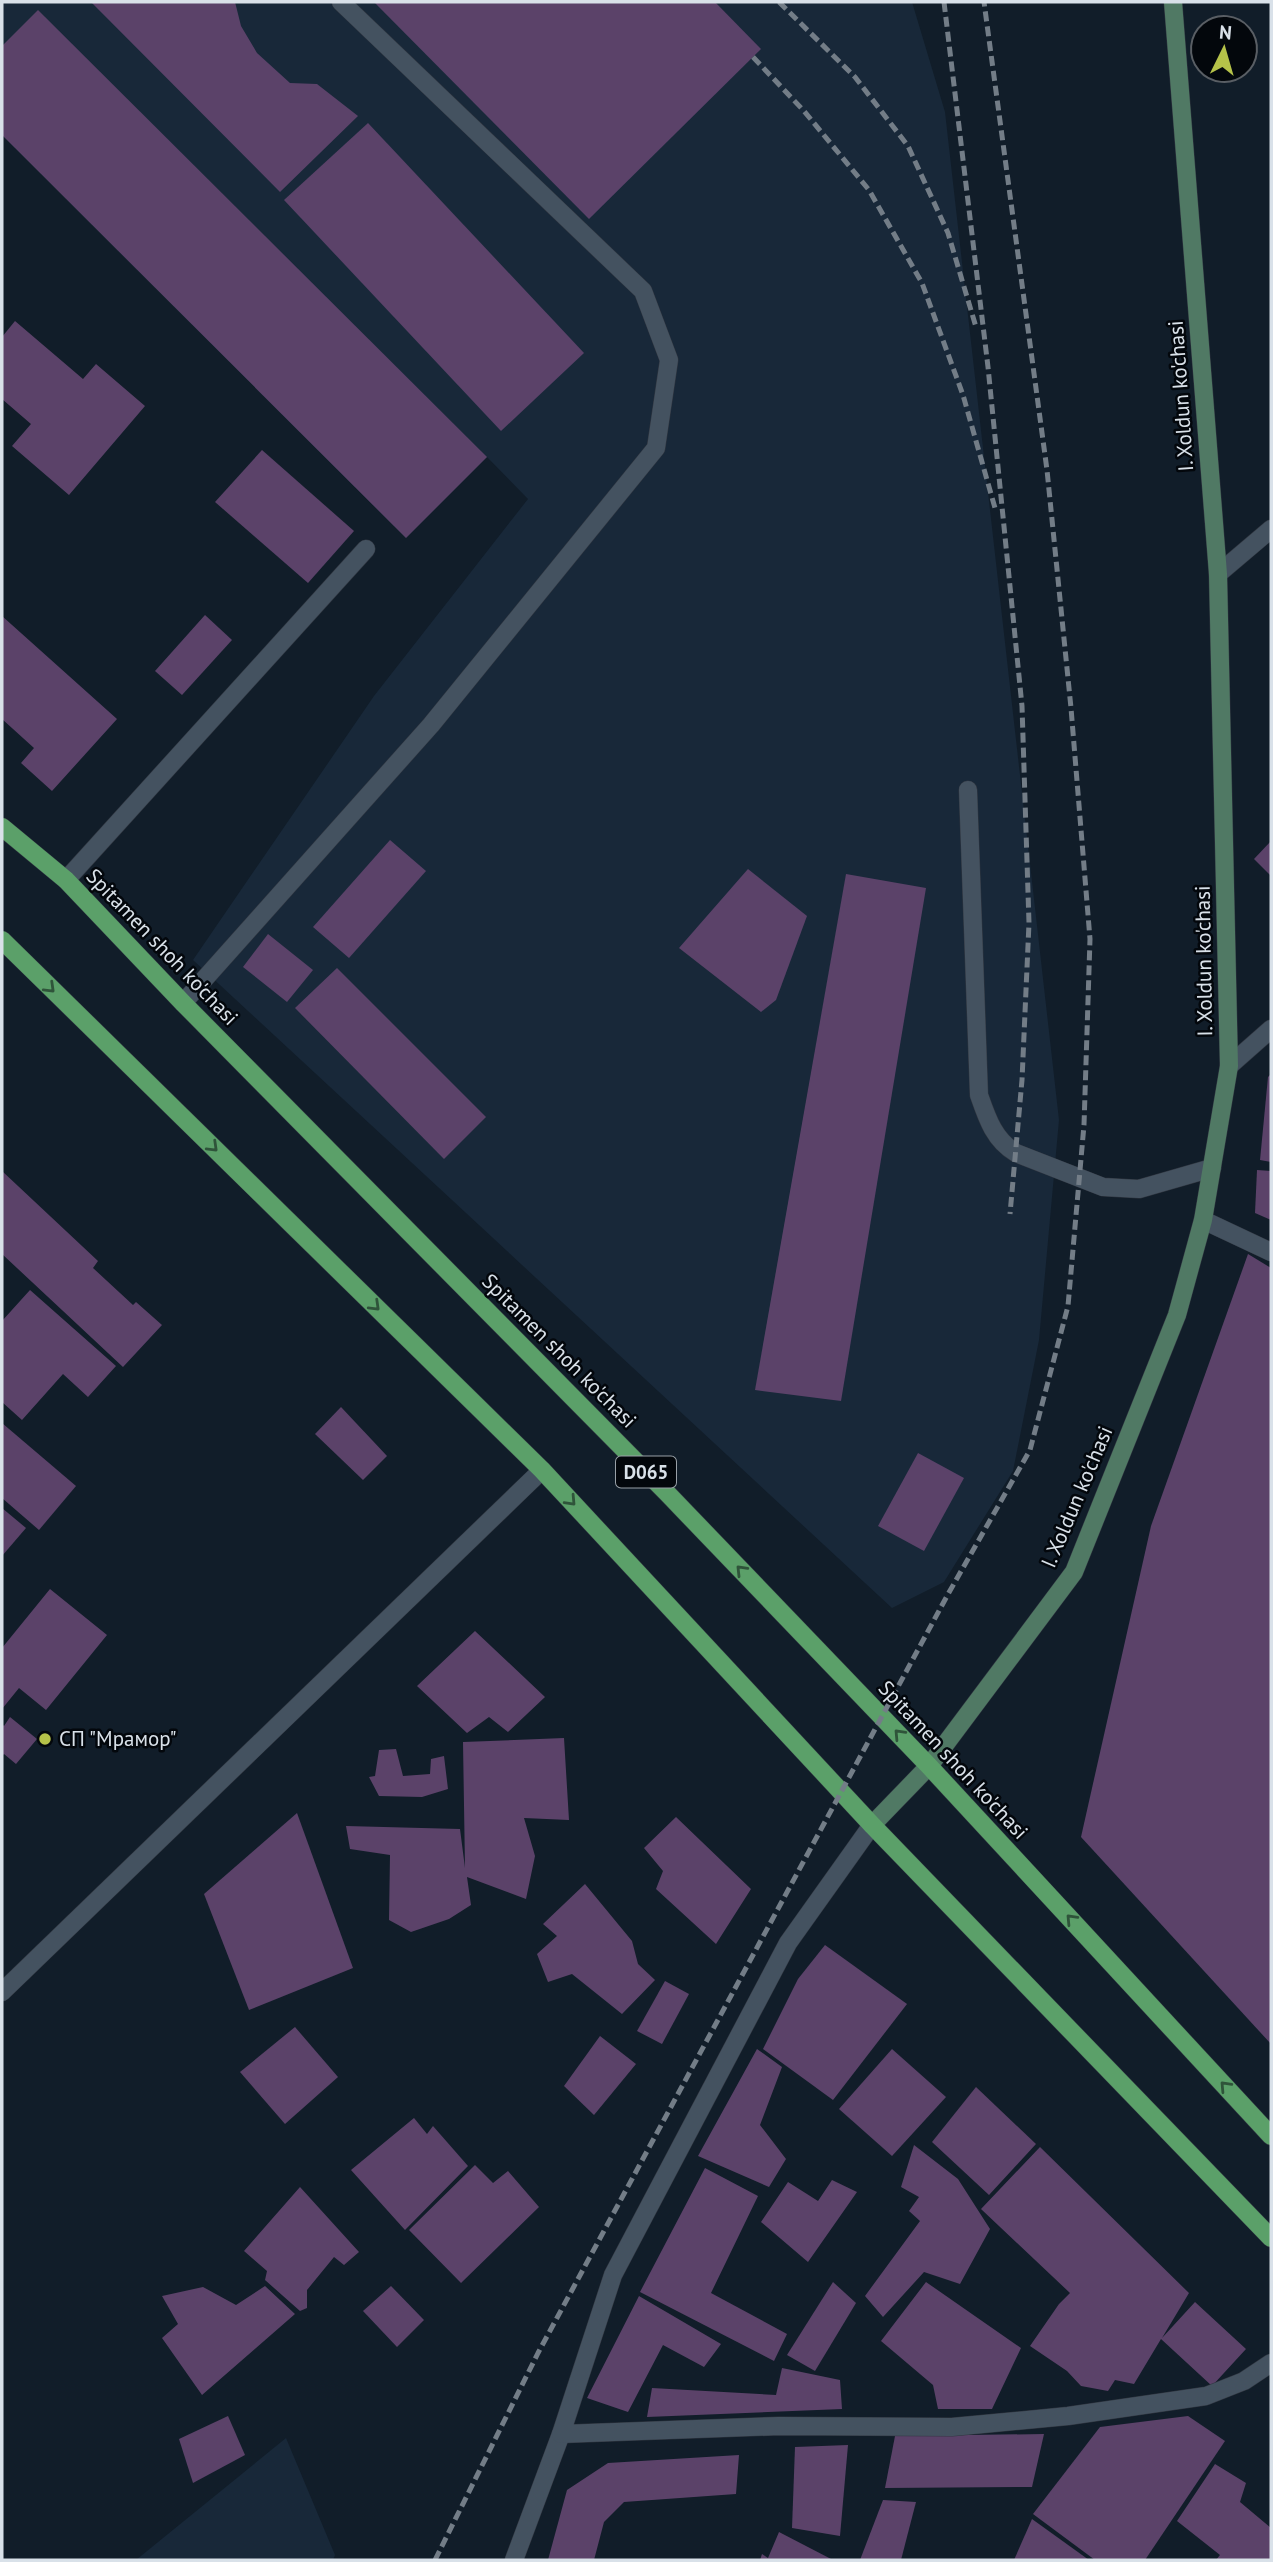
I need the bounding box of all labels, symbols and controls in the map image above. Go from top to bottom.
north arrow [1189,14,1259,84]
text: N [1218,20,1233,45]
street label: I. Xoldun ko'chasi [1162,320,1199,472]
street label: Spitamen shoh ko'chasi [81,863,244,1031]
street label: I. Xoldun ko'chasi [1189,885,1218,1037]
one-way arrow [42,979,55,992]
one-way arrow [204,1139,217,1152]
street label: Spitamen shoh ko'chasi [476,1268,642,1434]
one-way arrow [367,1298,380,1311]
street label: I. Xoldun ko'chasi [1035,1422,1119,1572]
road number: D065 [616,1456,676,1488]
one-way arrow [563,1493,575,1506]
one-way arrow [737,1566,750,1579]
street label: Spitamen shoh ko'chasi [873,1675,1034,1845]
place label: СП "Мрамор" [59,1725,177,1752]
one-way arrow [895,1729,908,1742]
marker: СП "Мрамор" [37,1731,53,1747]
one-way arrow [1066,1914,1079,1927]
one-way arrow [1221,2081,1233,2094]

